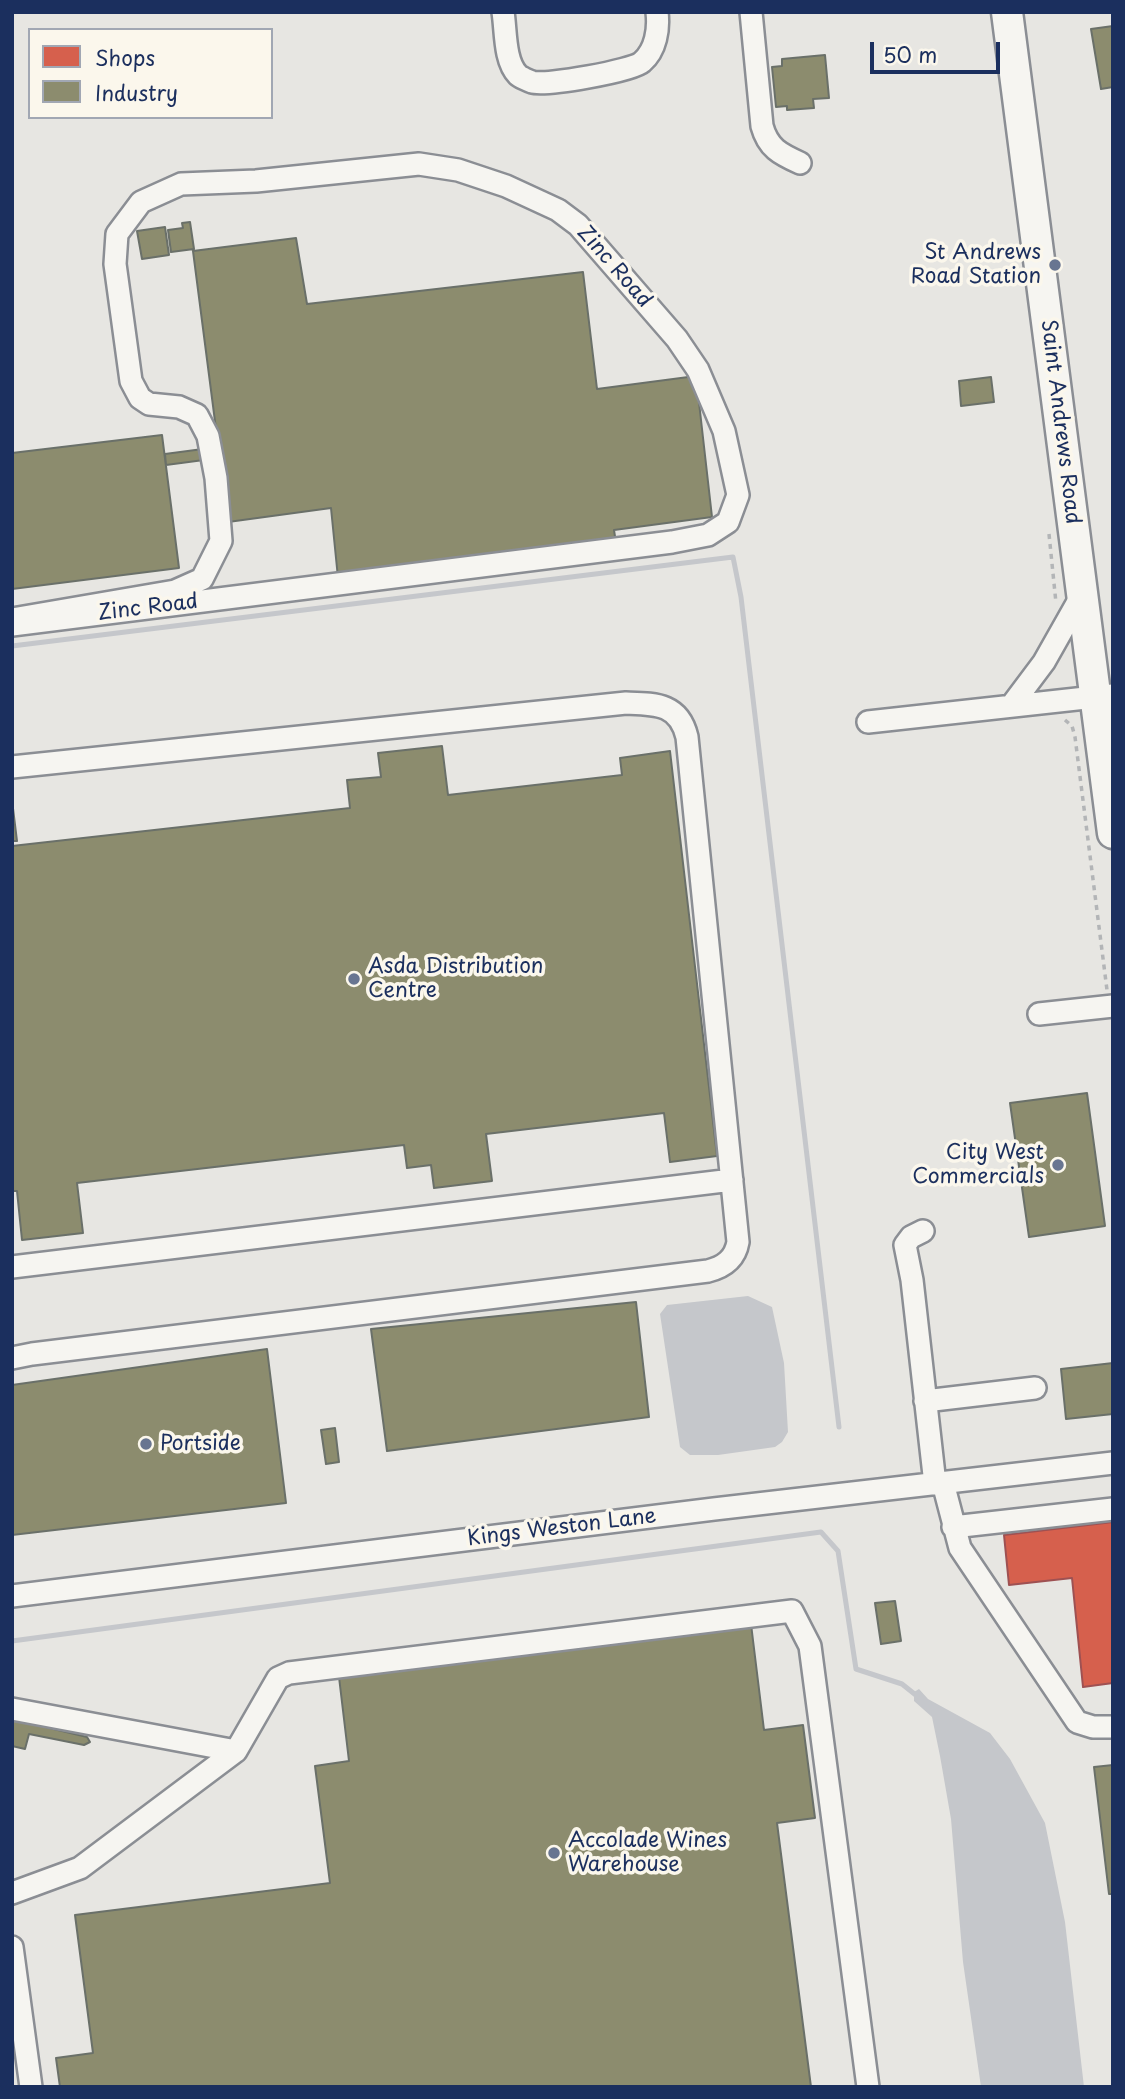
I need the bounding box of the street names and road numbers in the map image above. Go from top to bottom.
street label: Zinc Road [571,221,657,313]
street label: Saint Andrews Road [1035,318,1085,526]
street label: Zinc Road [96,589,200,627]
street label: Kings Weston Lane [466,1504,658,1552]

